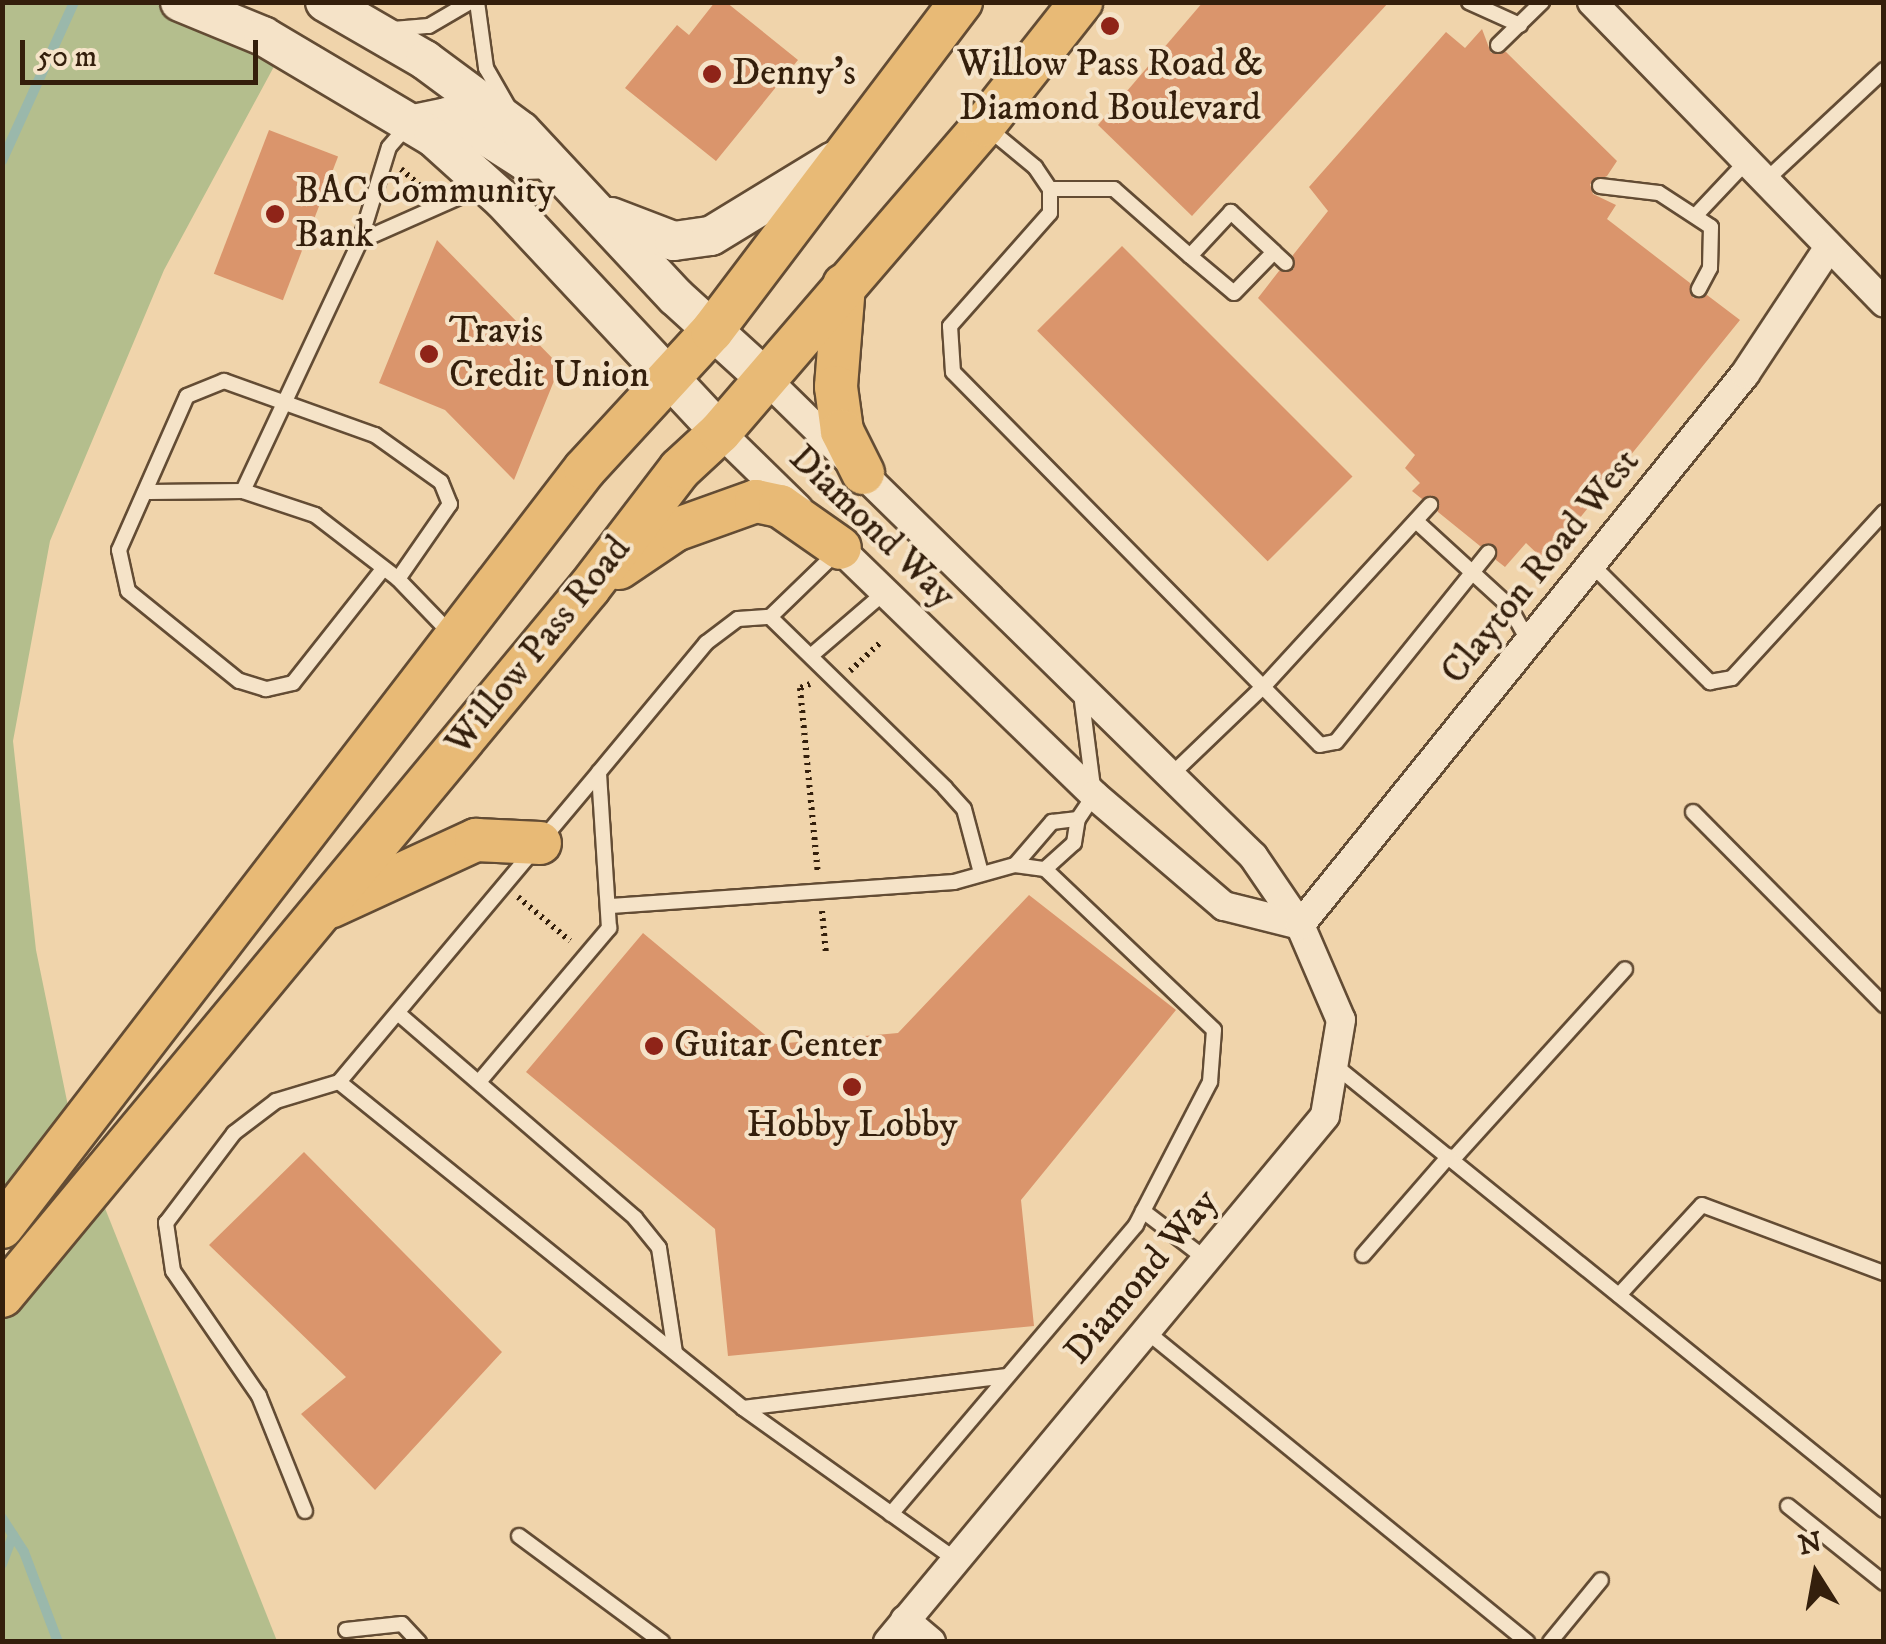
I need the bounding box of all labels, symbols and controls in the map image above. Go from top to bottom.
marker: Willow Pass Road & Diamond Boulevard [1099,15,1121,37]
scale bar [25,20,262,82]
text: 50 m [37,39,97,76]
place label: Willow Pass Road & Diamond Boulevard [957,42,1263,132]
place label: Denny's [732,51,856,97]
marker: Denny's [701,63,723,85]
place label: BAC Community Bank [295,169,555,258]
marker: BAC Community Bank [264,203,286,225]
place label: Travis Credit Union [449,309,649,398]
marker: Travis Credit Union [418,343,440,365]
street label: Diamond Way [779,436,965,618]
street label: Clayton Road West [1432,440,1650,694]
street label: Willow Pass Road [437,527,641,765]
place label: Guitar Center [674,1023,882,1069]
marker: Guitar Center [643,1035,665,1057]
marker: Hobby Lobby [841,1076,863,1098]
place label: Hobby Lobby [746,1103,958,1149]
street label: Diamond Way [1056,1180,1228,1374]
north arrow [1766,1524,1866,1624]
text: N [1796,1525,1825,1563]

